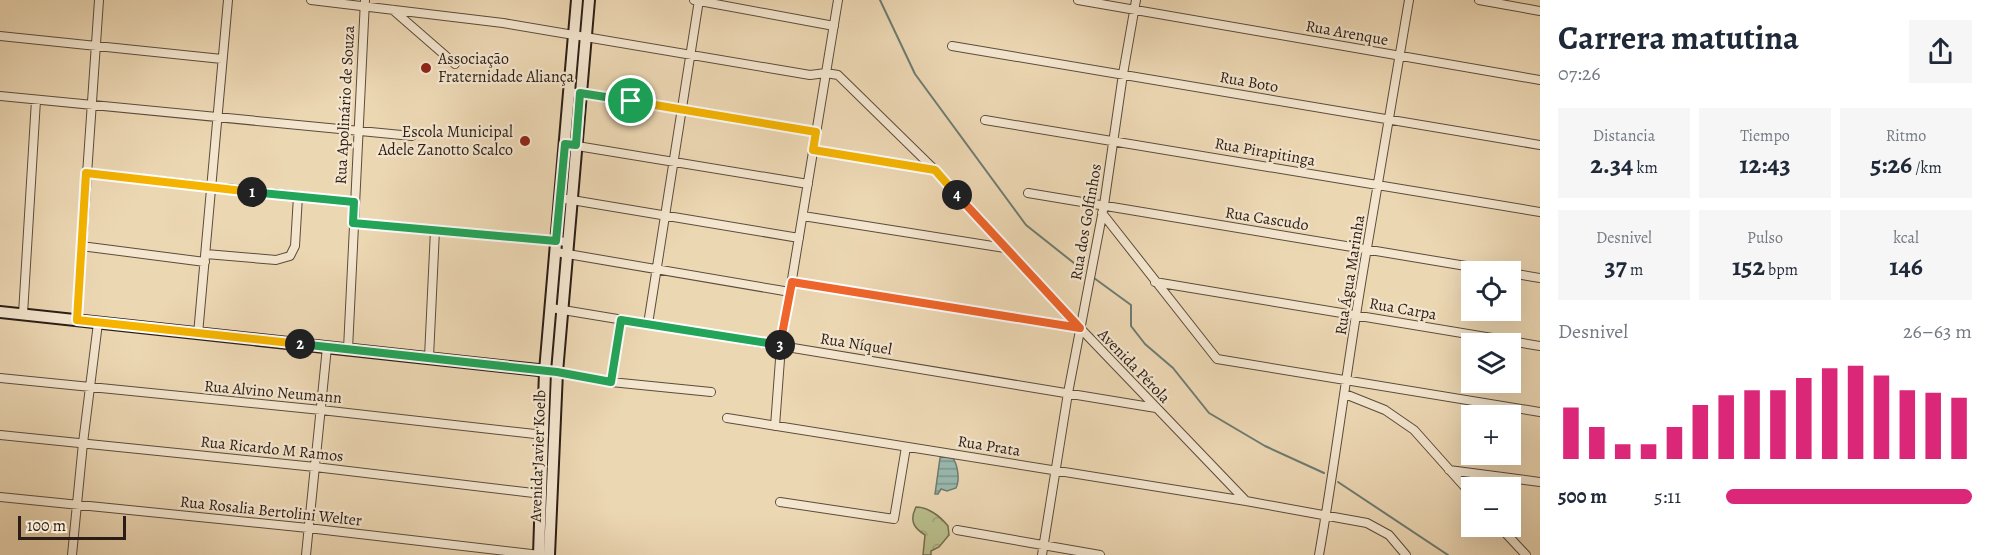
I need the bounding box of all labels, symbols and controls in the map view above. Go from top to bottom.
street label: Rua Arenque [1304,15,1390,51]
text: Carrera matutina [1558,15,1799,60]
button: share [1909,20,1972,83]
street label: Rua Apolinário de Souza [330,25,360,185]
place label: Associação Fraternidade Aliança [437,48,574,88]
text: 07:26 [1558,60,1601,87]
marker: Associação Fraternidade Aliança [419,61,433,75]
street label: Rua Boto [1218,66,1280,98]
pin [605,75,656,126]
icon: arrive [614,84,647,117]
place label: Escola Municipal Adele Zanotto Scalco [377,121,513,161]
text: Distancia [1593,125,1655,147]
text: Tiempo [1740,125,1790,147]
text: Ritmo [1886,125,1926,147]
street label: Rua Pirapitinga [1213,132,1318,172]
marker: Escola Municipal Adele Zanotto Scalco [518,134,532,148]
text: 2.34 [1590,147,1633,182]
text: 12:43 [1739,147,1791,182]
text: 5:26 [1870,147,1912,182]
text: km [1633,157,1658,179]
text: /km [1912,157,1942,179]
street label: Rua dos Golfinhos [1065,162,1107,282]
pin: 1 [237,177,267,207]
pin: 4 [942,180,972,210]
text: 1 [249,181,255,203]
text: 4 [953,184,961,206]
street label: Rua Cascudo [1224,202,1310,236]
street label: Rua Água Marinha [1330,213,1370,337]
text: Desnivel [1596,227,1652,249]
text: Pulso [1747,227,1783,249]
text: kcal [1893,227,1919,249]
text: 37 [1605,249,1627,284]
text: 152 [1732,249,1765,284]
text: 146 [1889,249,1923,284]
text: m [1627,259,1643,281]
text: bpm [1765,259,1798,281]
map controls [1461,261,1521,537]
button: locate [1461,261,1521,321]
street label: Rua Carpa [1368,292,1439,326]
text: Desnivel [1558,318,1628,345]
text: 26–63 m [1903,318,1972,345]
street label: Avenida Pérola [1092,323,1176,409]
street label: Rua Níquel [819,327,894,361]
pin: 2 [285,329,315,359]
pin: 3 [765,330,795,360]
text: 2 [296,333,304,355]
button: layers [1461,333,1521,393]
text: 3 [777,334,783,356]
street label: Rua Alvino Neumann [203,375,343,409]
street label: Avenida Javier Koelb [525,390,551,523]
button: + [1461,405,1521,465]
street label: Rua Prata [956,430,1023,462]
street label: Rua Ricardo M Ramos [199,431,345,467]
button: − [1461,477,1521,537]
text: 500 m [1558,483,1607,510]
text: 5:11 [1654,483,1681,510]
street label: Rua Rosalia Bertolini Welter [179,490,363,532]
scale bar [18,513,126,540]
text: 100 m [27,515,66,537]

